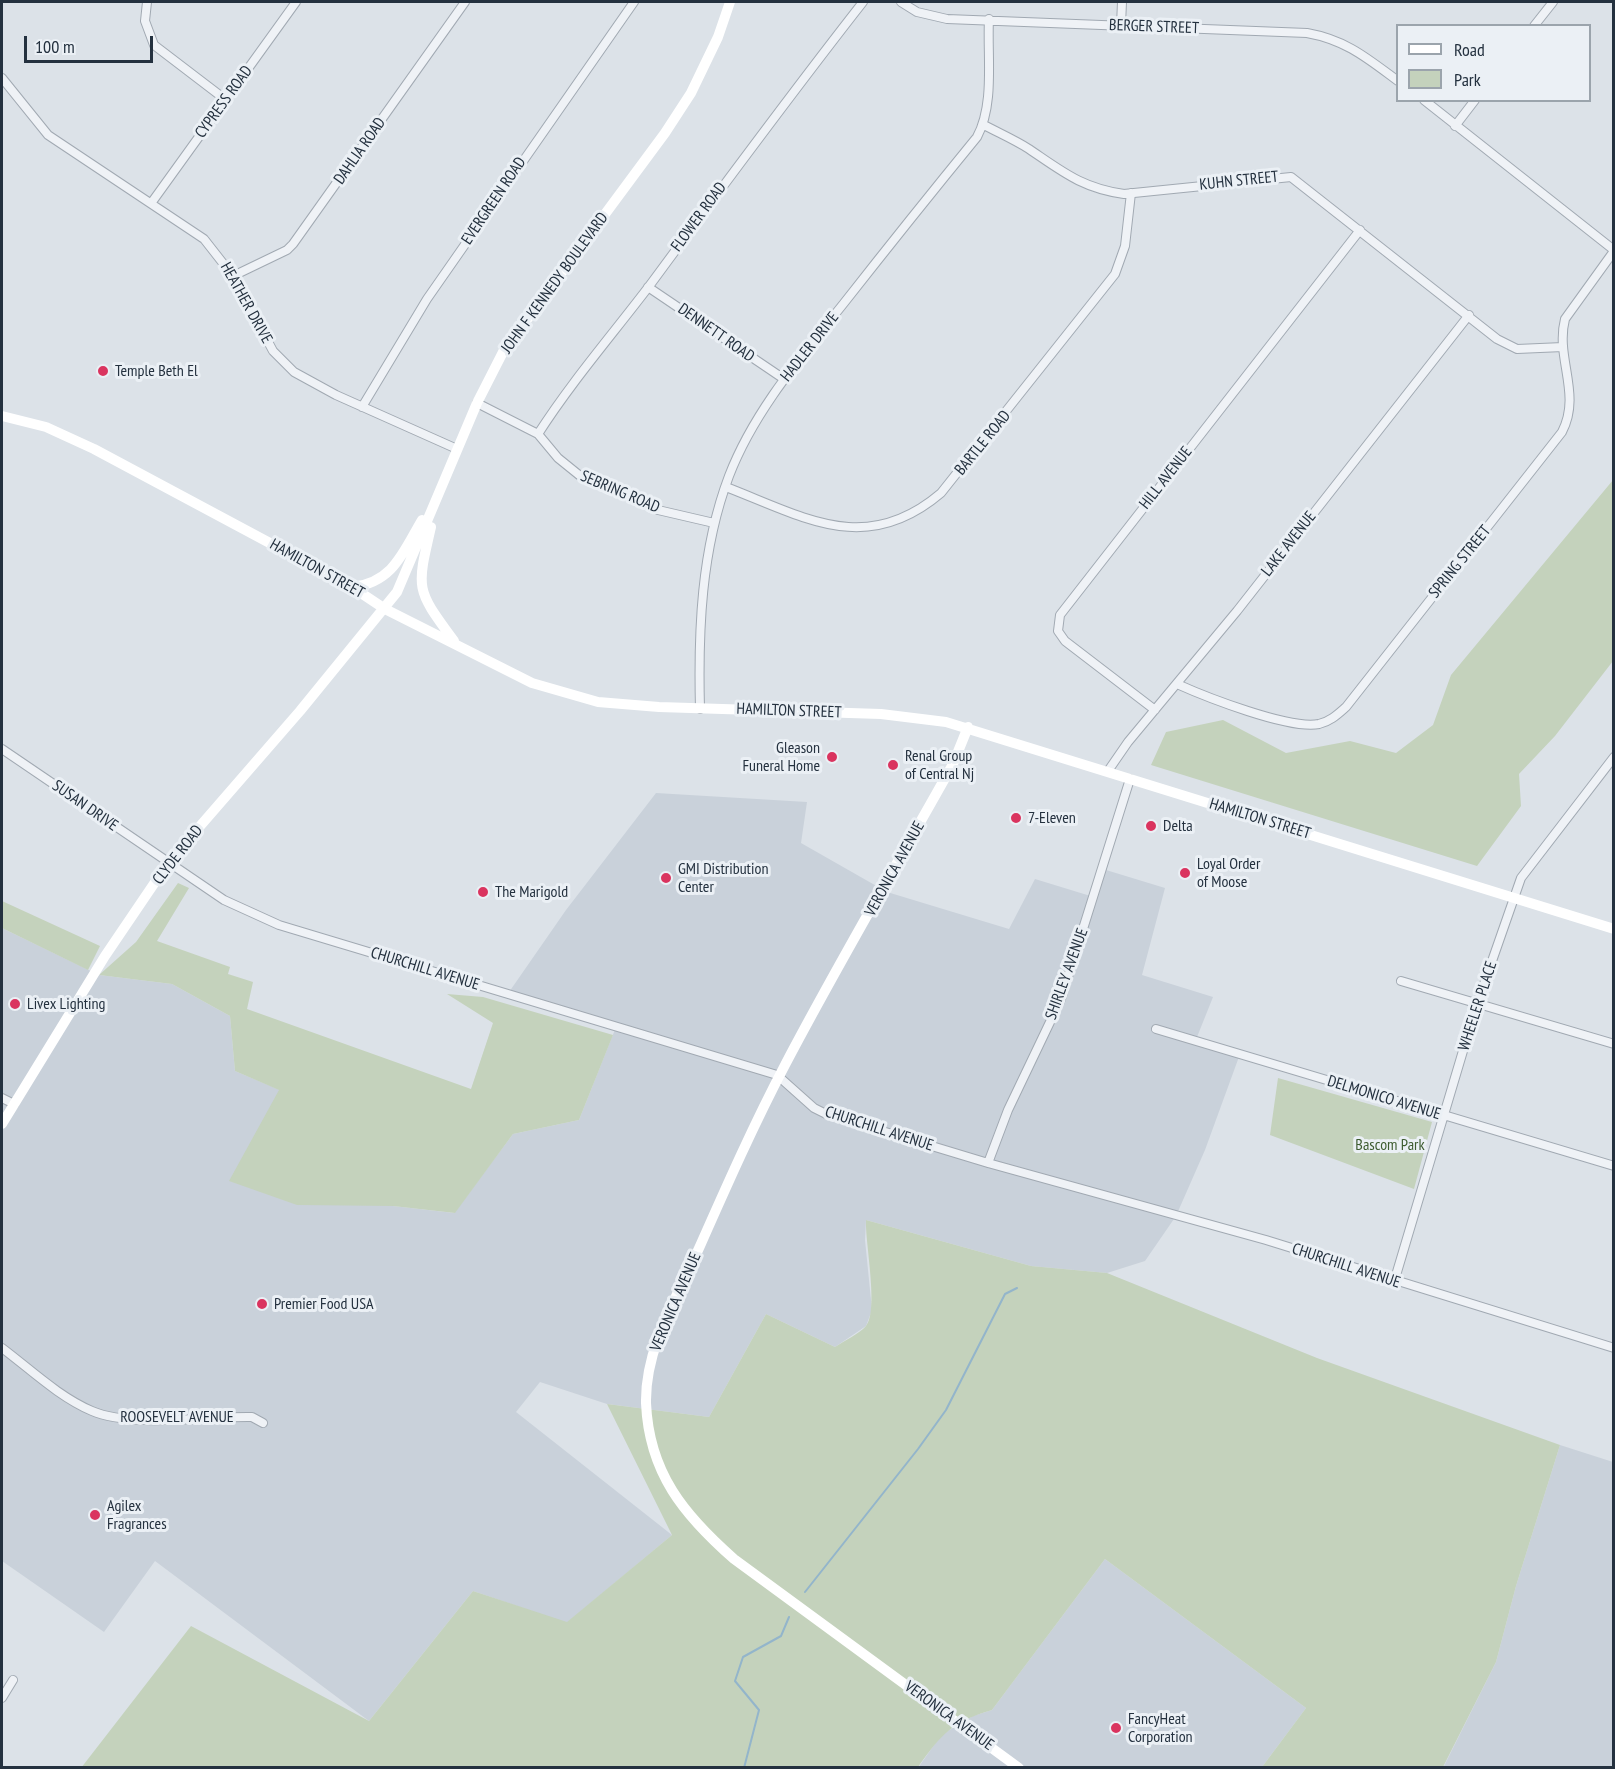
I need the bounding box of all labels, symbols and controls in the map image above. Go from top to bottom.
street label: BERGER STREET [1109,16,1199,38]
scale bar [27,24,156,62]
legend [1396,24,1591,102]
text: 100 m [35,35,75,58]
text: Road [1454,38,1485,61]
street label: CYPRESS ROAD [191,62,257,142]
text: Park [1454,68,1481,91]
street label: DAHLIA ROAD [330,114,390,188]
street label: EVERGREEN ROAD [458,154,530,248]
street label: KUHN STREET [1199,167,1279,195]
street label: FLOWER ROAD [667,179,731,255]
street label: JOHN F KENNEDY BOULEVARD [498,209,612,357]
street label: HEATHER DRIVE [216,259,276,347]
street label: DENNETT ROAD [674,300,758,366]
street label: HADLER DRIVE [777,308,843,386]
place label: Temple Beth El [115,361,198,381]
marker: Temple Beth El [96,364,110,378]
street label: BARTLE ROAD [951,407,1015,479]
street label: HILL AVENUE [1136,443,1196,513]
street label: SEBRING ROAD [578,467,662,517]
street label: LAKE AVENUE [1258,508,1320,580]
street label: SPRING STREET [1425,522,1495,602]
street label: HAMILTON STREET [266,535,368,603]
street label: HAMILTON STREET [736,700,842,722]
place label: Gleason Funeral Home [742,738,820,776]
place label: Renal Group of Central Nj [905,746,974,784]
marker: Gleason Funeral Home [825,750,839,764]
marker: Renal Group of Central Nj [886,758,900,772]
street label: SUSAN DRIVE [48,776,122,836]
street label: HAMILTON STREET [1207,794,1313,844]
place label: 7-Eleven [1028,808,1076,828]
marker: 7-Eleven [1009,811,1023,825]
place label: Delta [1163,816,1193,836]
street label: VERONICA AVENUE [861,818,929,920]
marker: Delta [1144,819,1158,833]
street label: CLYDE ROAD [149,821,207,889]
place label: Loyal Order of Moose [1197,854,1260,892]
place label: GMI Distribution Center [678,859,768,897]
marker: Loyal Order of Moose [1178,866,1192,880]
marker: GMI Distribution Center [659,871,673,885]
place label: The Marigold [495,882,568,902]
marker: The Marigold [476,885,490,899]
street label: SHIRLEY AVENUE [1042,926,1092,1022]
street label: CHURCHILL AVENUE [368,943,482,995]
street label: WHEELER PLACE [1454,959,1502,1053]
place label: Livex Lighting [27,994,105,1014]
marker: Livex Lighting [8,997,22,1011]
street label: DELMONICO AVENUE [1325,1072,1443,1124]
street label: CHURCHILL AVENUE [822,1102,936,1156]
park label: Bascom Park [1355,1135,1425,1155]
street label: CHURCHILL AVENUE [1289,1239,1403,1293]
street label: VERONICA AVENUE [647,1250,705,1354]
place label: Premier Food USA [274,1294,374,1314]
marker: Premier Food USA [255,1297,269,1311]
street label: ROOSEVELT AVENUE [120,1407,234,1427]
place label: Agilex Fragrances [107,1496,167,1534]
marker: Agilex Fragrances [88,1508,102,1522]
street label: VERONICA AVENUE [901,1677,997,1755]
place label: FancyHeat Corporation [1128,1709,1193,1747]
marker: FancyHeat Corporation [1109,1721,1123,1735]

